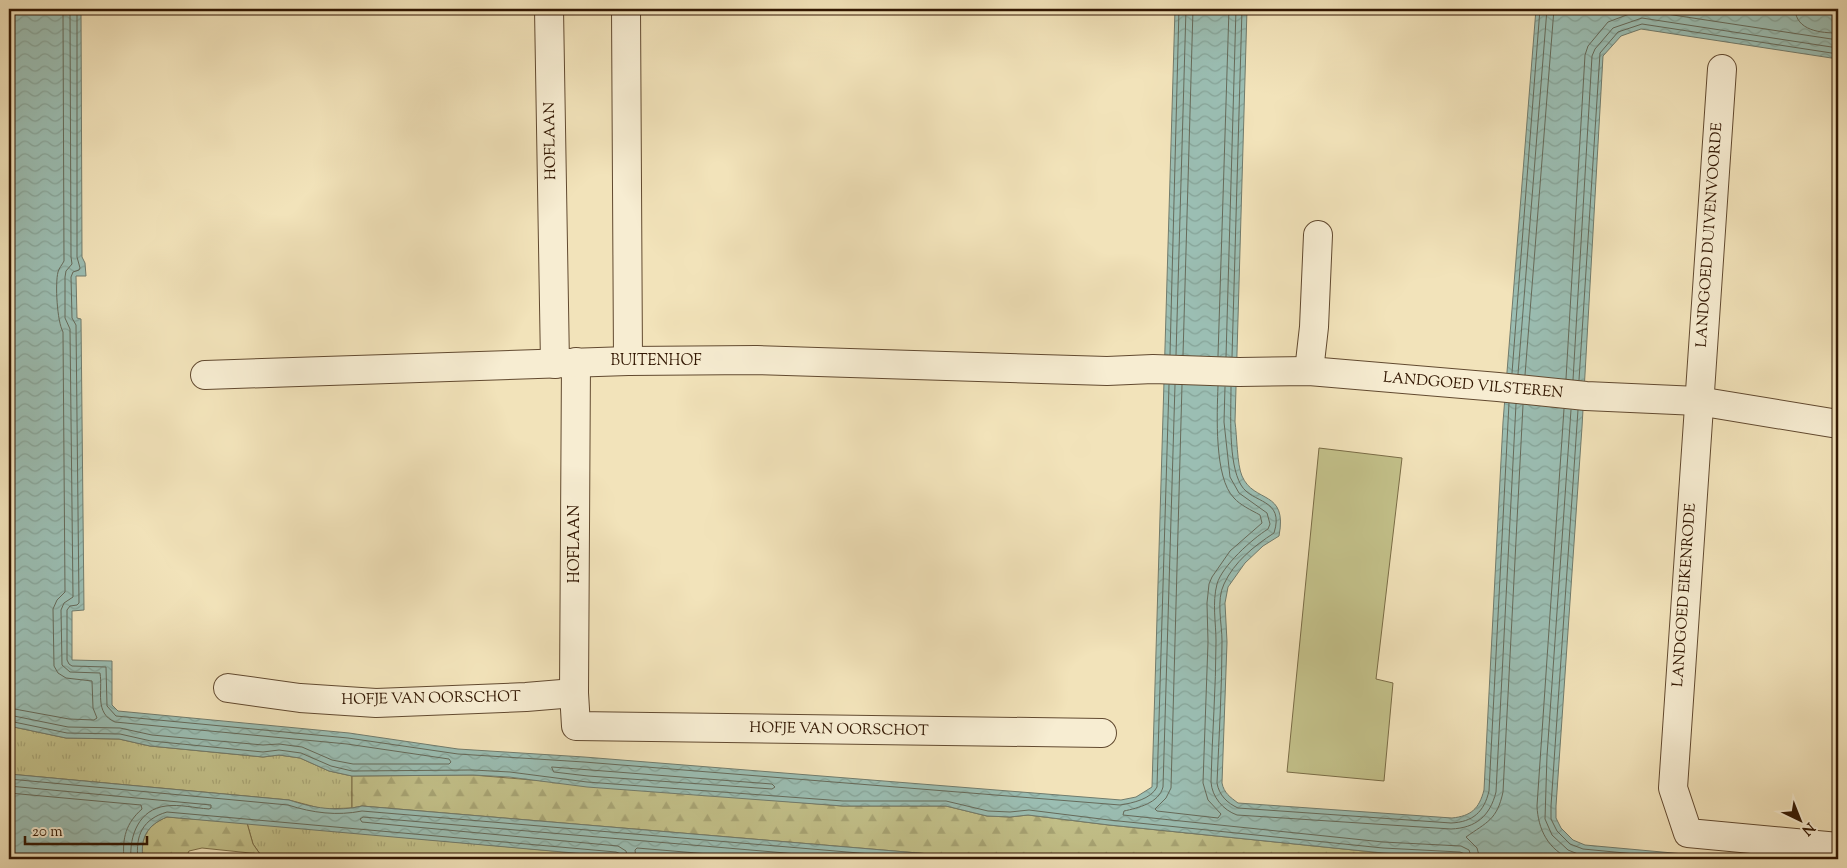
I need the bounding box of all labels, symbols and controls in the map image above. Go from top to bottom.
street label: HOFLAAN [540,102,562,180]
street label: LANDGOED DUIVENVOORDE [1692,122,1728,348]
street label: BUITENHOF [610,351,702,372]
street label: LANDGOED VILSTEREN [1382,368,1564,404]
street label: LANDGOED EIKENRODE [1668,502,1702,688]
street label: HOFLAAN [565,505,586,583]
street label: HOFJE VAN OORSCHOT [341,687,521,711]
street label: HOFJE VAN OORSCHOT [749,718,929,742]
north arrow [1774,796,1824,846]
scale bar [25,813,148,845]
text: N [1797,817,1818,839]
text: 20 m [32,822,63,843]

